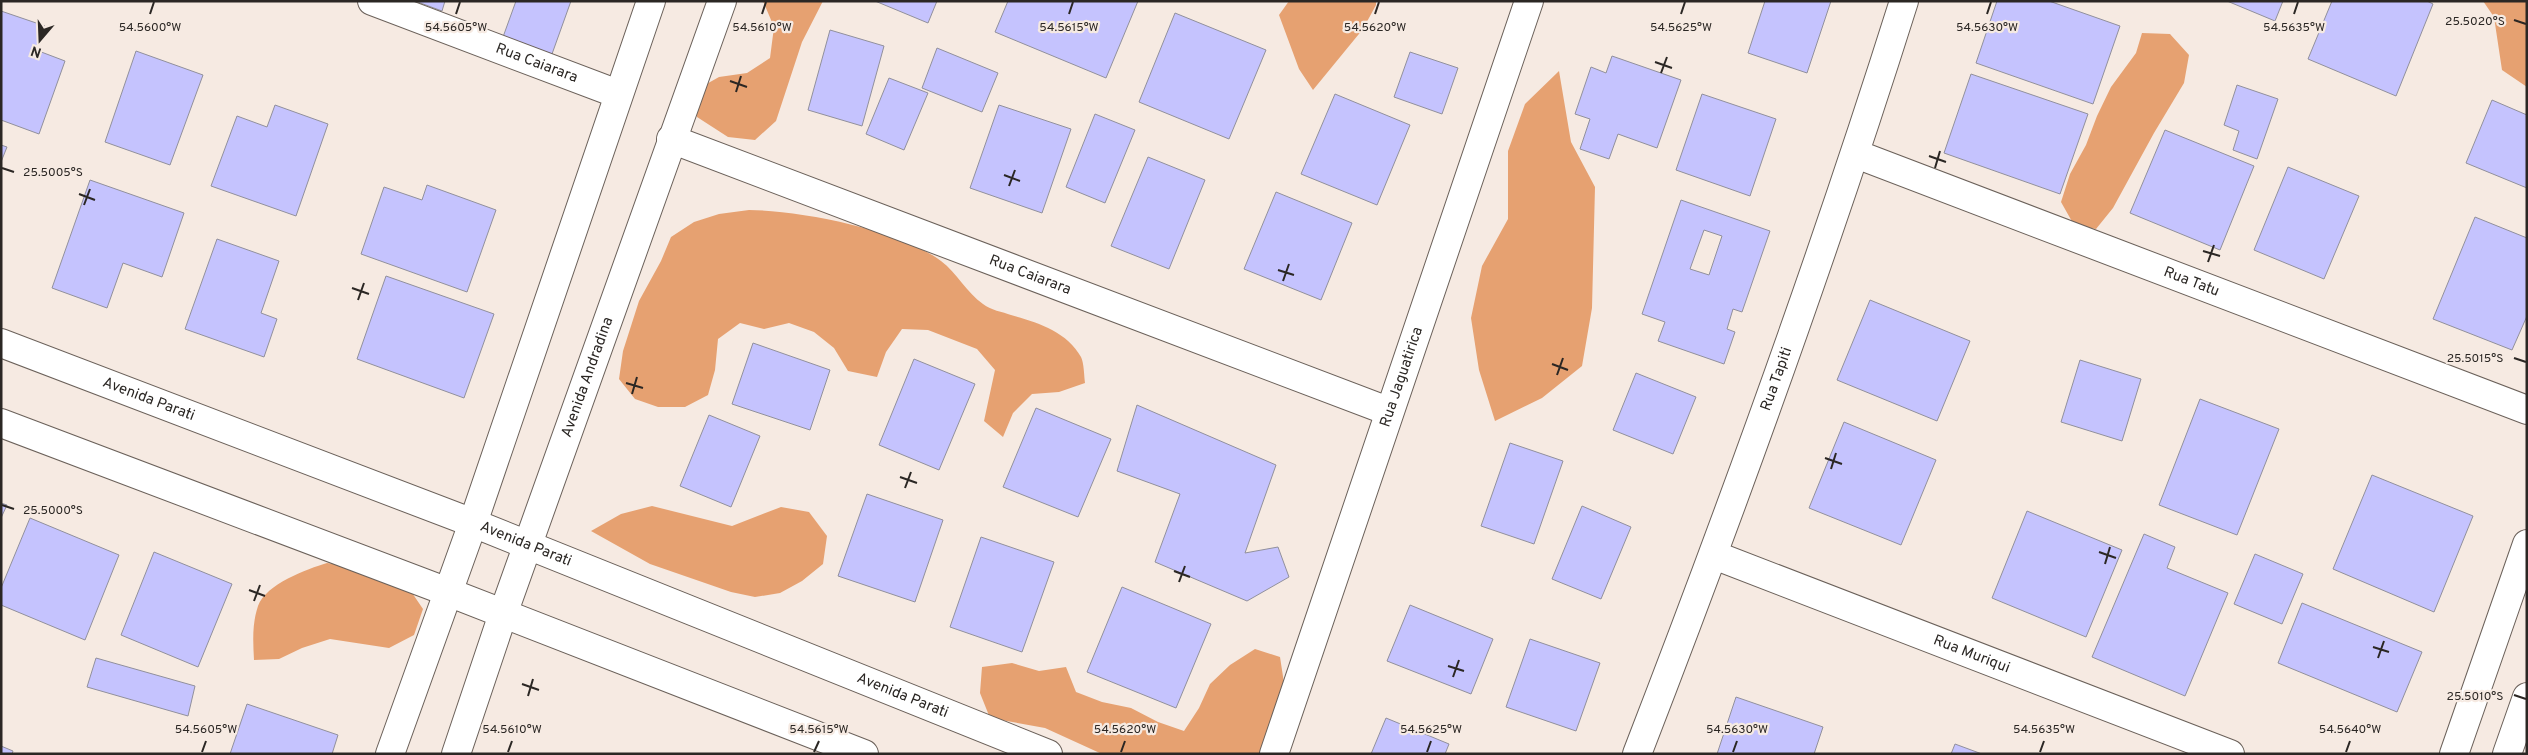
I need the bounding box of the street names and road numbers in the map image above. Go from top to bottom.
street label: Rua Caiarara [493,39,580,87]
street label: Rua Caiarara [986,251,1074,299]
street label: Rua Tatu [2161,263,2222,301]
street label: Avenida Andradina [557,315,618,440]
street label: Rua Jaguatirica [1376,324,1427,430]
street label: Rua Tapiti [1757,345,1797,414]
street label: Avenida Parati [100,373,197,425]
street label: Avenida Parati [477,517,574,571]
street label: Rua Muriqui [1930,631,2013,678]
street label: Avenida Parati [854,669,951,722]

